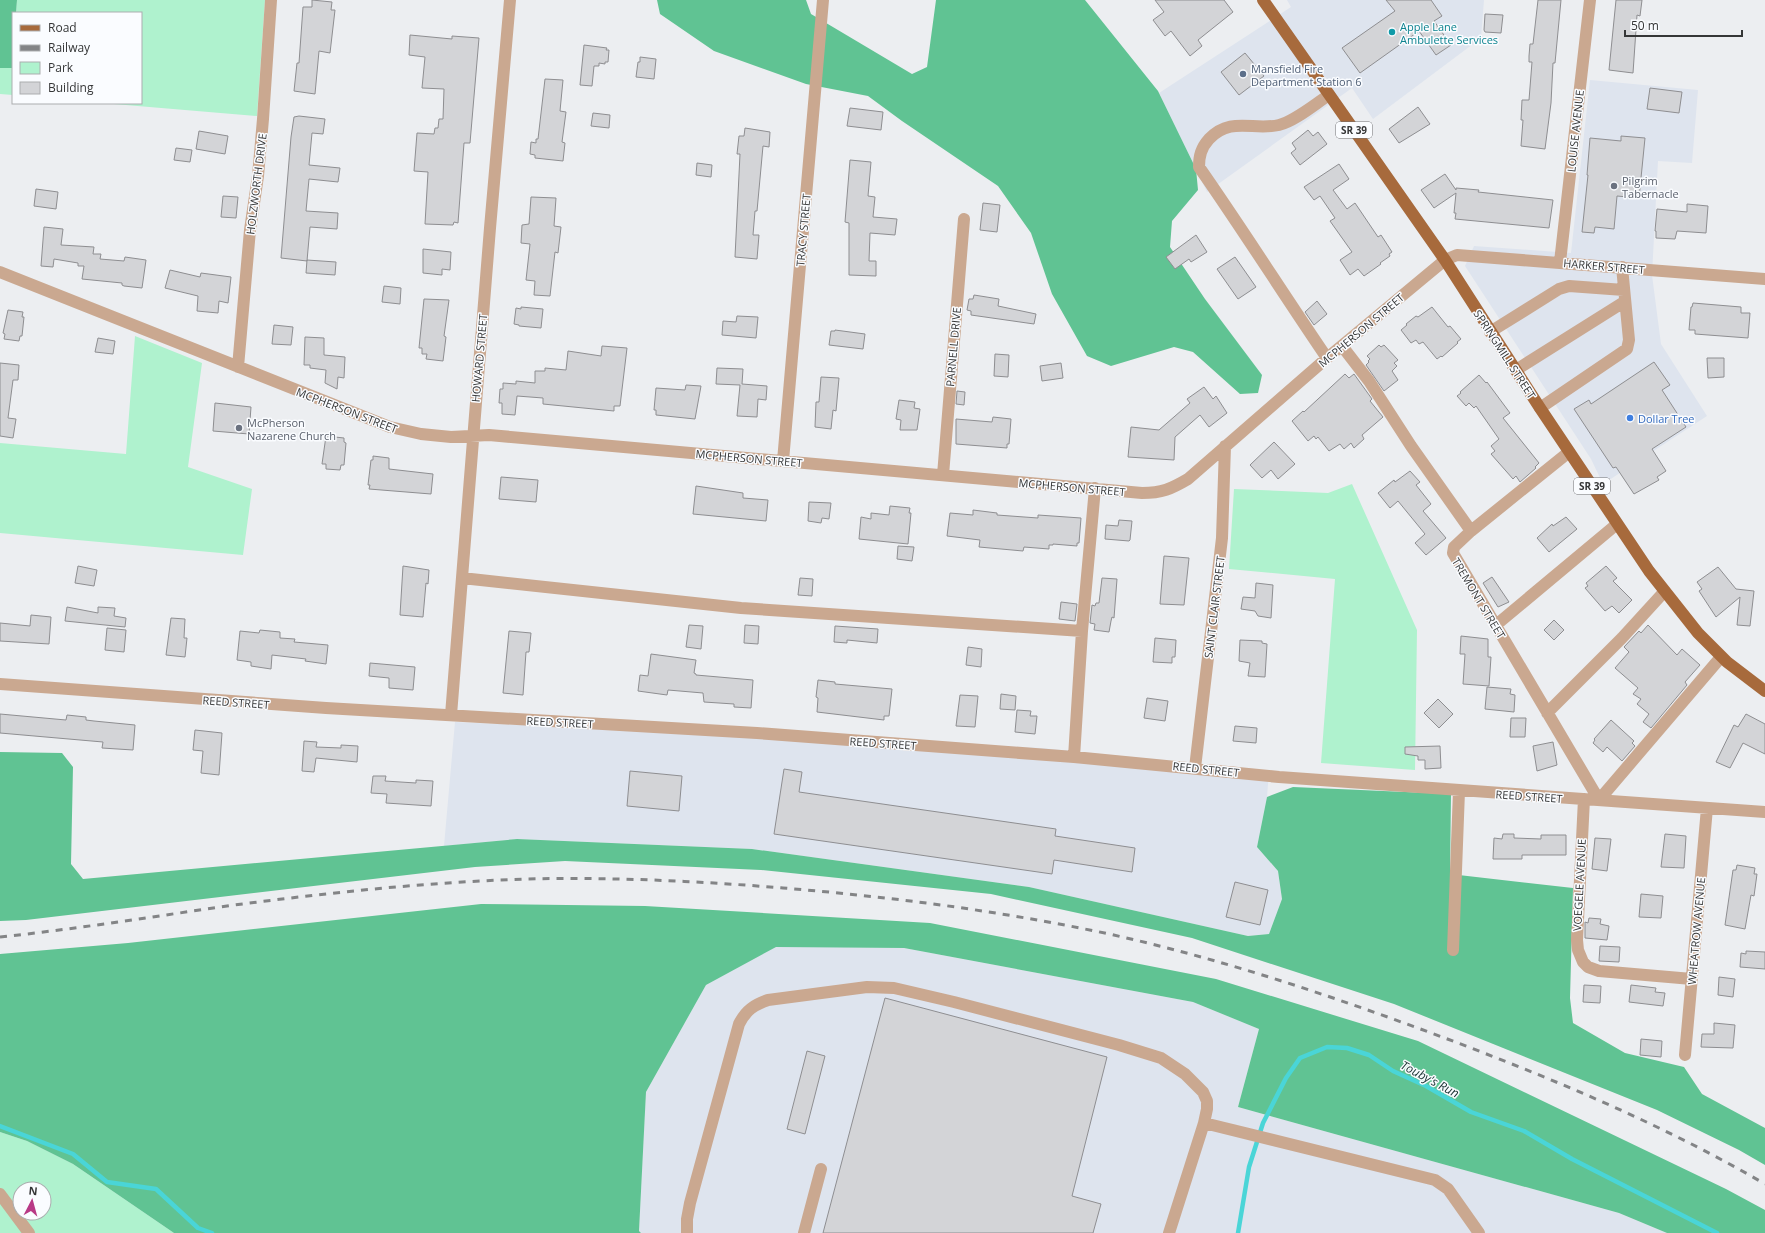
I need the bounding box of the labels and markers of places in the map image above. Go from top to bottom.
place label: Apple Lane Ambulette Services [1400,19,1498,47]
marker: Apple Lane Ambulette Services [1387,27,1397,37]
place label: Mansfield Fire Department Station 6 [1251,61,1362,89]
marker: Mansfield Fire Department Station 6 [1238,69,1248,79]
place label: Pilgrim Tabernacle [1622,173,1679,201]
marker: Pilgrim Tabernacle [1609,181,1619,191]
place label: Dollar Tree [1638,411,1695,426]
marker: Dollar Tree [1625,413,1635,423]
place label: McPherson Nazarene Church [247,415,336,443]
marker: McPherson Nazarene Church [234,423,244,433]

